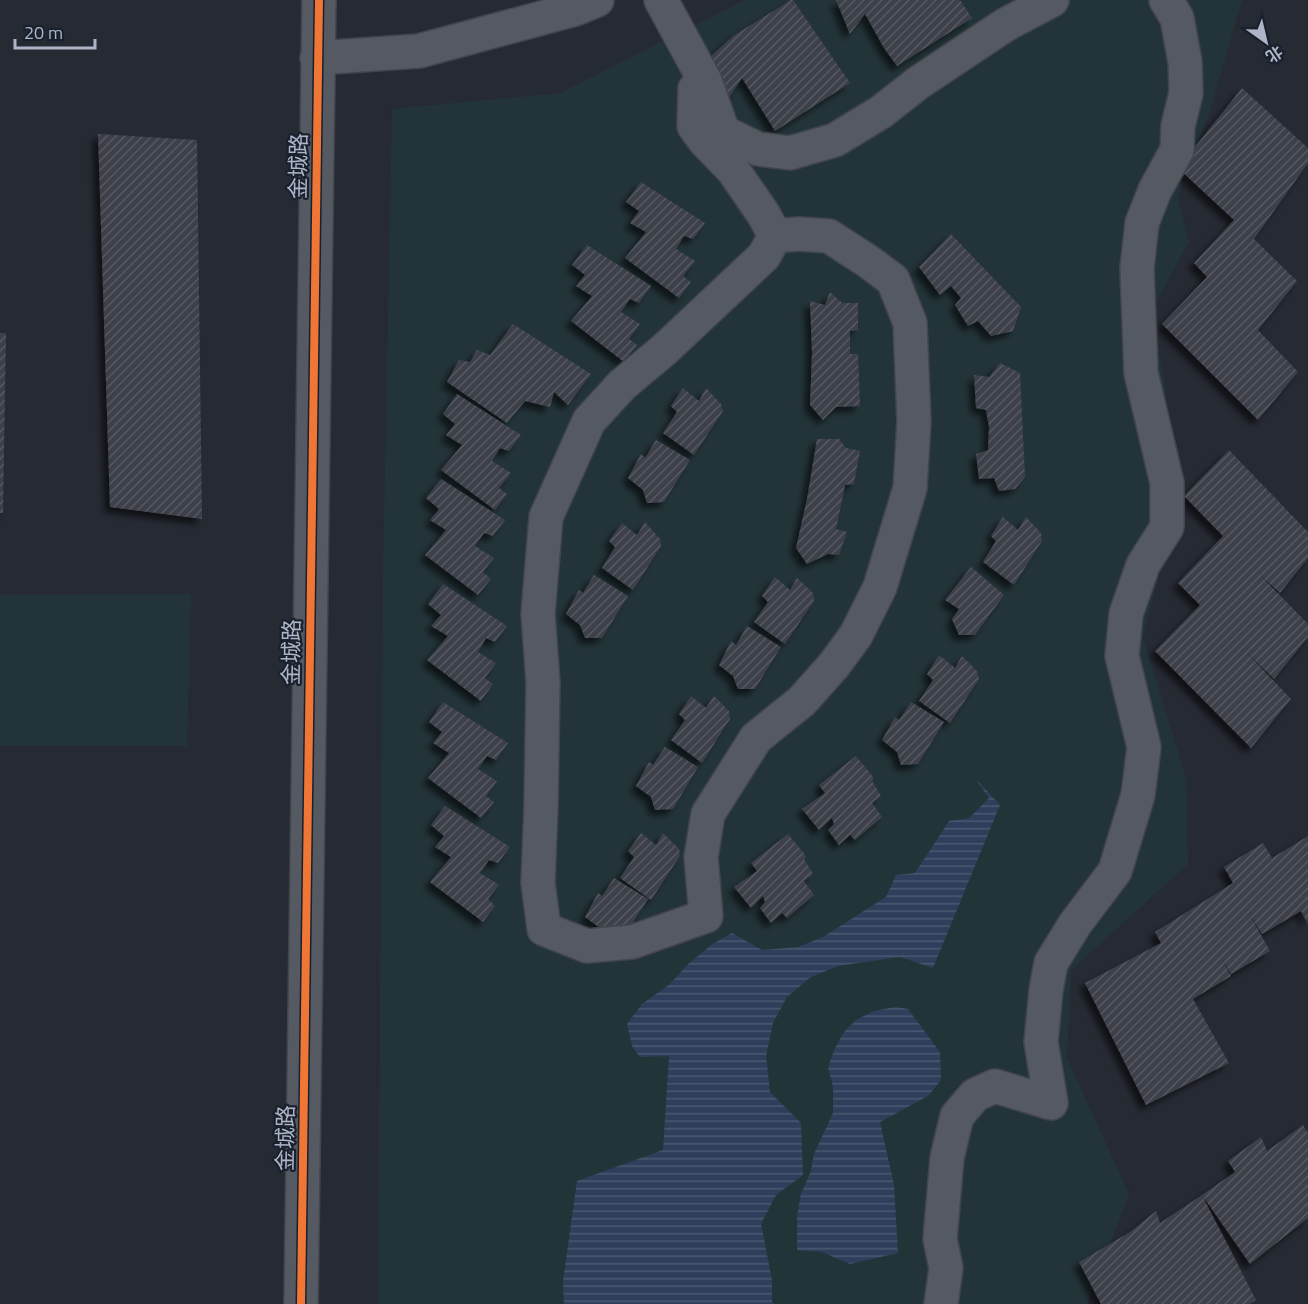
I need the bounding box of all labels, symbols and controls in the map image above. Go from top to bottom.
scale bar [15,12,94,50]
north arrow [1236,12,1296,72]
text: 20 m [24,19,63,46]
text: 北 [1261,40,1288,69]
street label: 金城路 [280,133,316,199]
street label: 金城路 [273,619,309,685]
street label: 金城路 [267,1105,303,1171]

